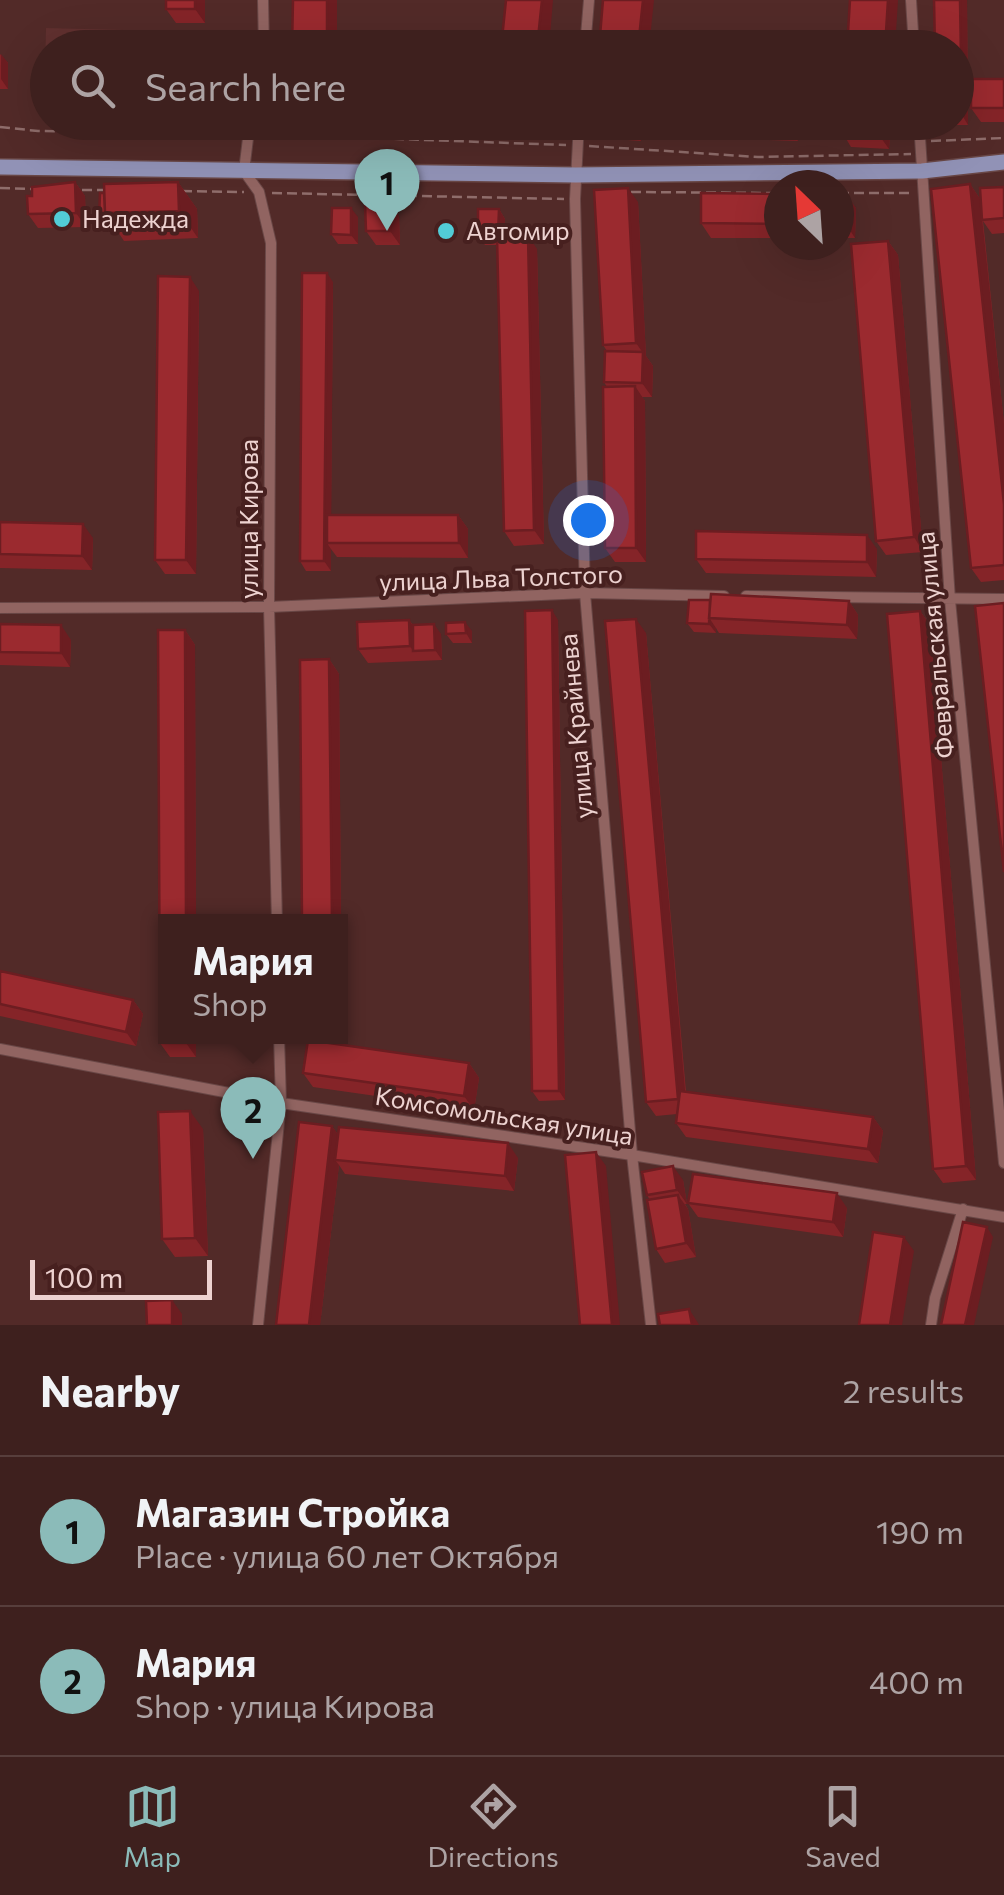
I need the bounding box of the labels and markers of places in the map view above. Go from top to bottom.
pin: 1 [354,148,420,231]
place label: Надежда [82,203,189,233]
marker: Надежда [51,208,73,230]
place label: Автомир [466,215,570,245]
marker: Автомир [435,220,457,242]
pin: 2 [220,1076,286,1159]

